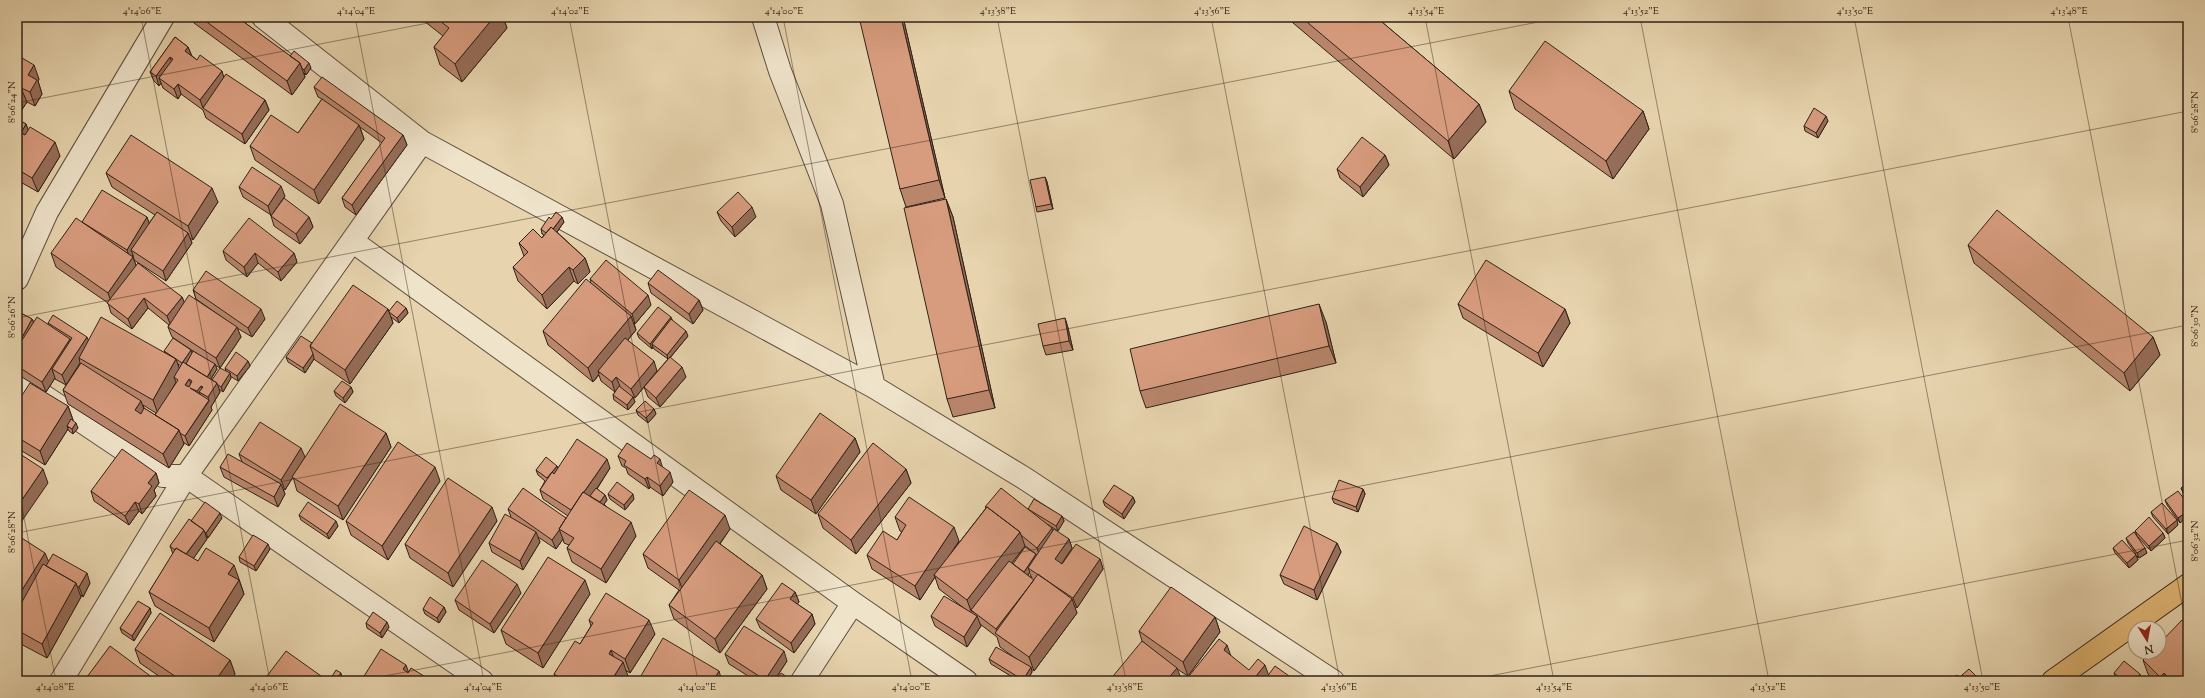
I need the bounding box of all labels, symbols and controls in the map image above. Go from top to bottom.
text: 4°14'06"E [123,4,161,19]
text: 4°14'04"E [337,4,375,19]
text: 4°14'02"E [551,4,589,19]
text: 4°14'00"E [765,4,803,19]
text: 4°13'58"E [980,4,1016,19]
text: 4°13'56"E [1194,4,1230,19]
text: 4°13'54"E [1408,4,1444,19]
text: 4°13'52"E [1623,4,1659,19]
text: 4°13'50"E [1837,4,1873,19]
text: 4°13'48"E [2051,4,2087,19]
text: 8°06'24"N [5,81,20,123]
text: 8°06'28"N [2188,91,2203,133]
text: 8°06'26"N [5,296,20,338]
text: 8°06'30"N [2188,305,2203,347]
text: 8°06'28"N [5,511,20,553]
text: 8°06'32"N [2188,520,2203,562]
north arrow [2127,620,2167,660]
text: N [2143,640,2156,658]
text: 4°14'08"E [36,680,74,695]
text: 4°14'06"E [250,680,288,695]
text: 4°14'04"E [464,680,502,695]
text: 4°14'02"E [678,680,716,695]
text: 4°14'00"E [892,680,930,695]
text: 4°13'58"E [1107,680,1143,695]
text: 4°13'56"E [1321,680,1357,695]
text: 4°13'54"E [1536,680,1572,695]
text: 4°13'52"E [1750,680,1786,695]
text: 4°13'50"E [1964,680,2000,695]

